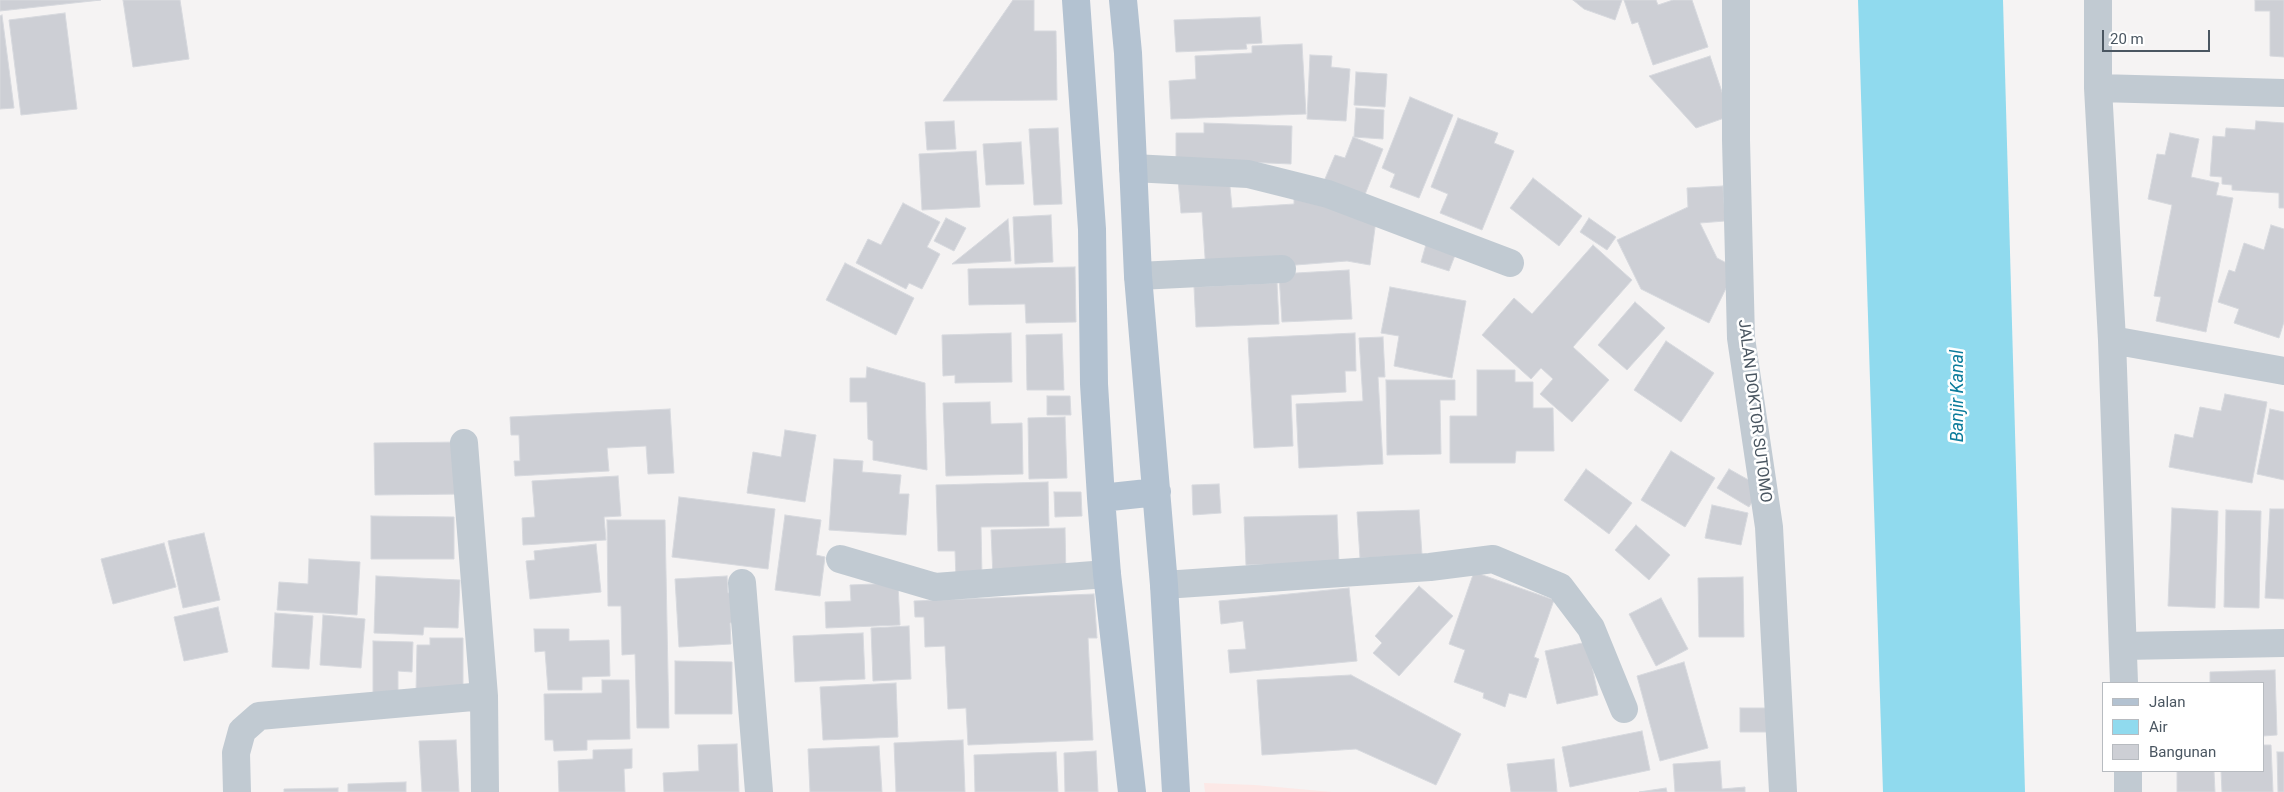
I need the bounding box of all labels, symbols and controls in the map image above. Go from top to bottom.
scale bar [2104,20,2212,52]
text: 20 m [2110,30,2144,48]
street label: JALAN DOKTOR SUTOMO [1733,318,1775,504]
water label: Banjir Kanal [1947,350,1969,442]
legend [2102,682,2264,772]
text: Jalan [2149,693,2186,711]
text: Air [2149,718,2168,736]
text: Bangunan [2149,743,2216,761]

